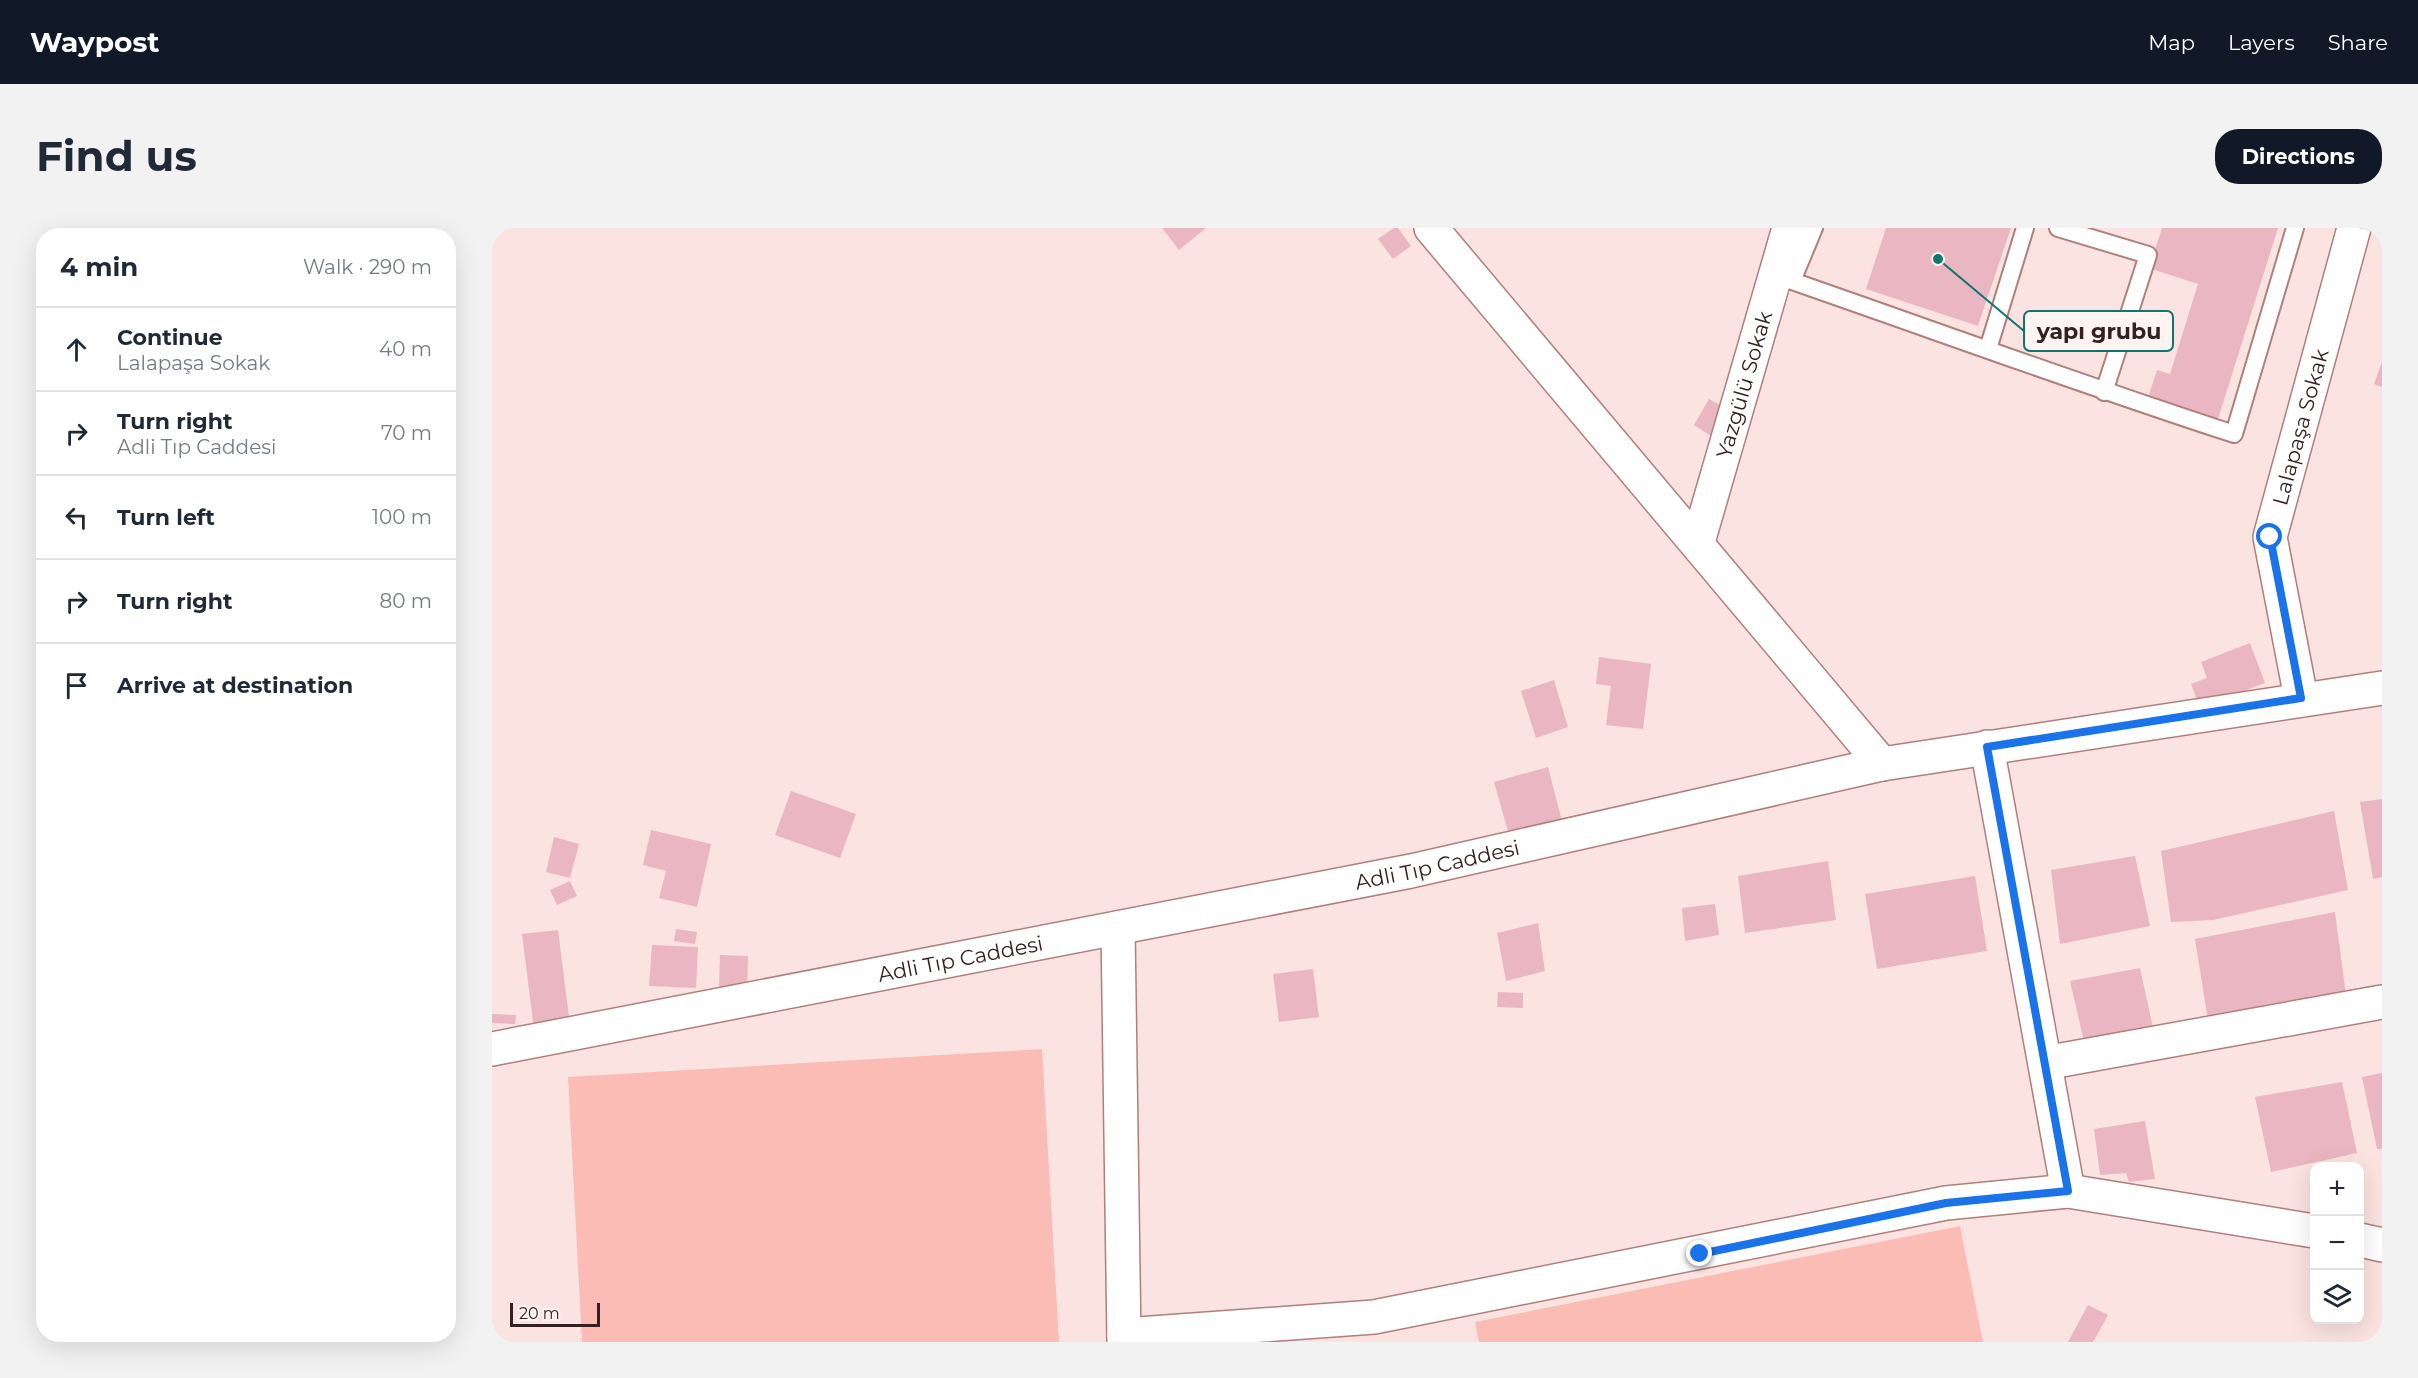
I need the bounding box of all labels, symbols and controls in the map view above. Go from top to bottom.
text: Waypost [30,25,160,59]
text: Map [2148,30,2195,55]
text: Layers [2228,30,2295,55]
text: Share [2328,30,2388,55]
button: Directions [2215,129,2382,184]
text: Find us [36,130,197,182]
text: 4 min [60,251,138,283]
text: Walk · 290 m [303,255,432,279]
street label: Yazgülü Sokak [1710,308,1777,461]
callout: yapı grubu [2024,311,2173,351]
text: yapı grubu [2036,318,2161,345]
text: Continue [117,324,223,351]
icon: ahead [60,333,93,366]
text: 40 m [379,337,432,361]
street label: Lalapaşa Sokak [2267,346,2333,508]
text: Lalapaşa Sokak [117,351,270,375]
text: Turn right [117,408,232,435]
icon: right [60,417,93,450]
text: 70 m [381,421,432,445]
text: Adli Tıp Caddesi [117,435,276,459]
icon: left [60,501,93,534]
text: Turn left [117,504,215,531]
text: 100 m [372,505,432,529]
route start [2256,523,2282,549]
icon: right [60,585,93,618]
text: Turn right [117,588,232,615]
text: 80 m [380,589,432,613]
icon: arrive [60,669,93,702]
text: Arrive at destination [117,672,353,699]
street label: Adli Tıp Caddesi [1353,834,1522,894]
street label: Adli Tıp Caddesi [876,930,1045,986]
map controls [2310,1162,2364,1324]
button: + [2310,1162,2364,1216]
button: − [2310,1216,2364,1270]
route end [1686,1240,1712,1266]
button: layers [2310,1270,2364,1324]
scale bar [510,1300,600,1328]
text: 20 m [519,1304,560,1323]

